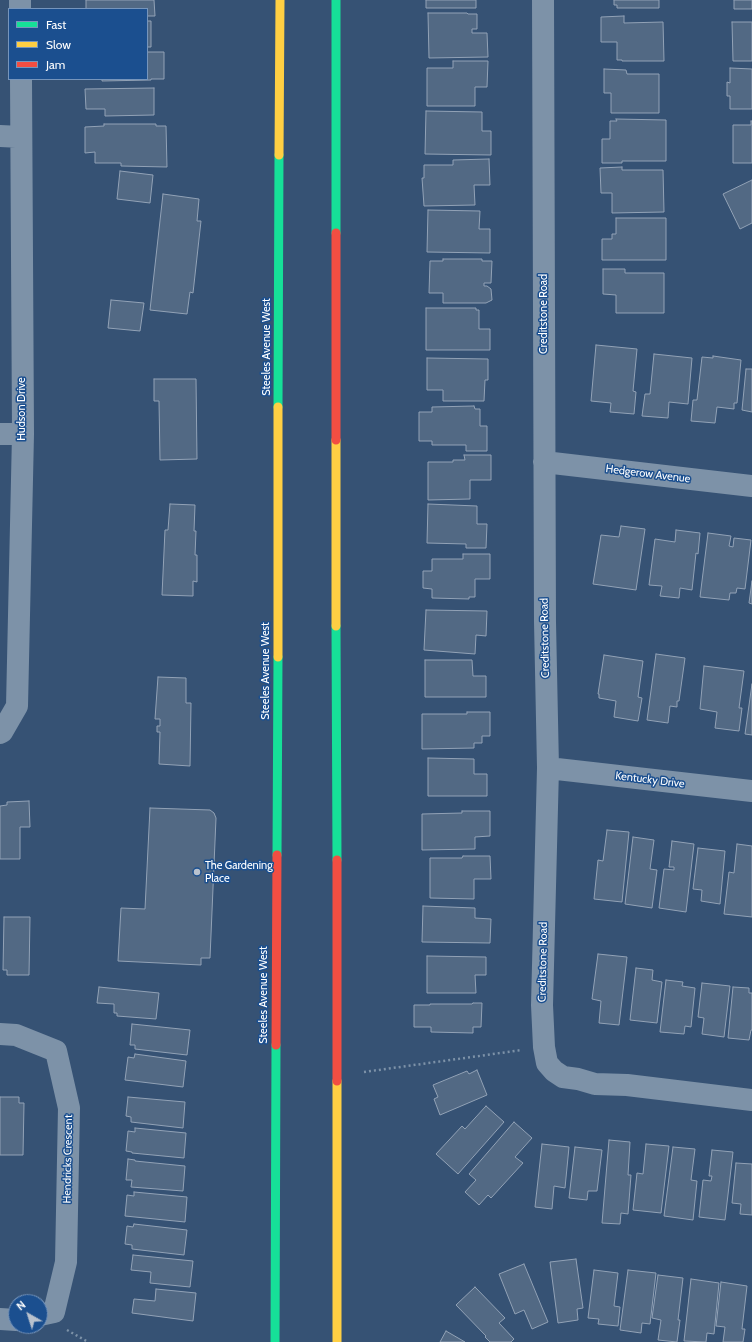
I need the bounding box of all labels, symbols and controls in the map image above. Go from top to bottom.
legend [8,8,148,80]
text: Fast [46,17,66,32]
text: Slow [46,37,71,52]
text: Jam [46,57,65,72]
street label: Creditstone Road [537,274,551,354]
street label: Steeles Avenue West [260,298,274,396]
street label: Hudson Drive [15,377,29,441]
street label: Hedgerow Avenue [605,462,691,486]
street label: Creditstone Road [538,598,552,678]
street label: Steeles Avenue West [259,622,273,720]
street label: Kentucky Drive [615,769,685,791]
place label: The Gardening Place [205,859,273,885]
marker: The Gardening Place [192,867,202,877]
street label: Creditstone Road [536,922,550,1002]
street label: Steeles Avenue West [257,946,271,1044]
street label: Hendricks Crescent [61,1114,75,1204]
north arrow [8,1294,48,1334]
text: N [14,1298,29,1313]

